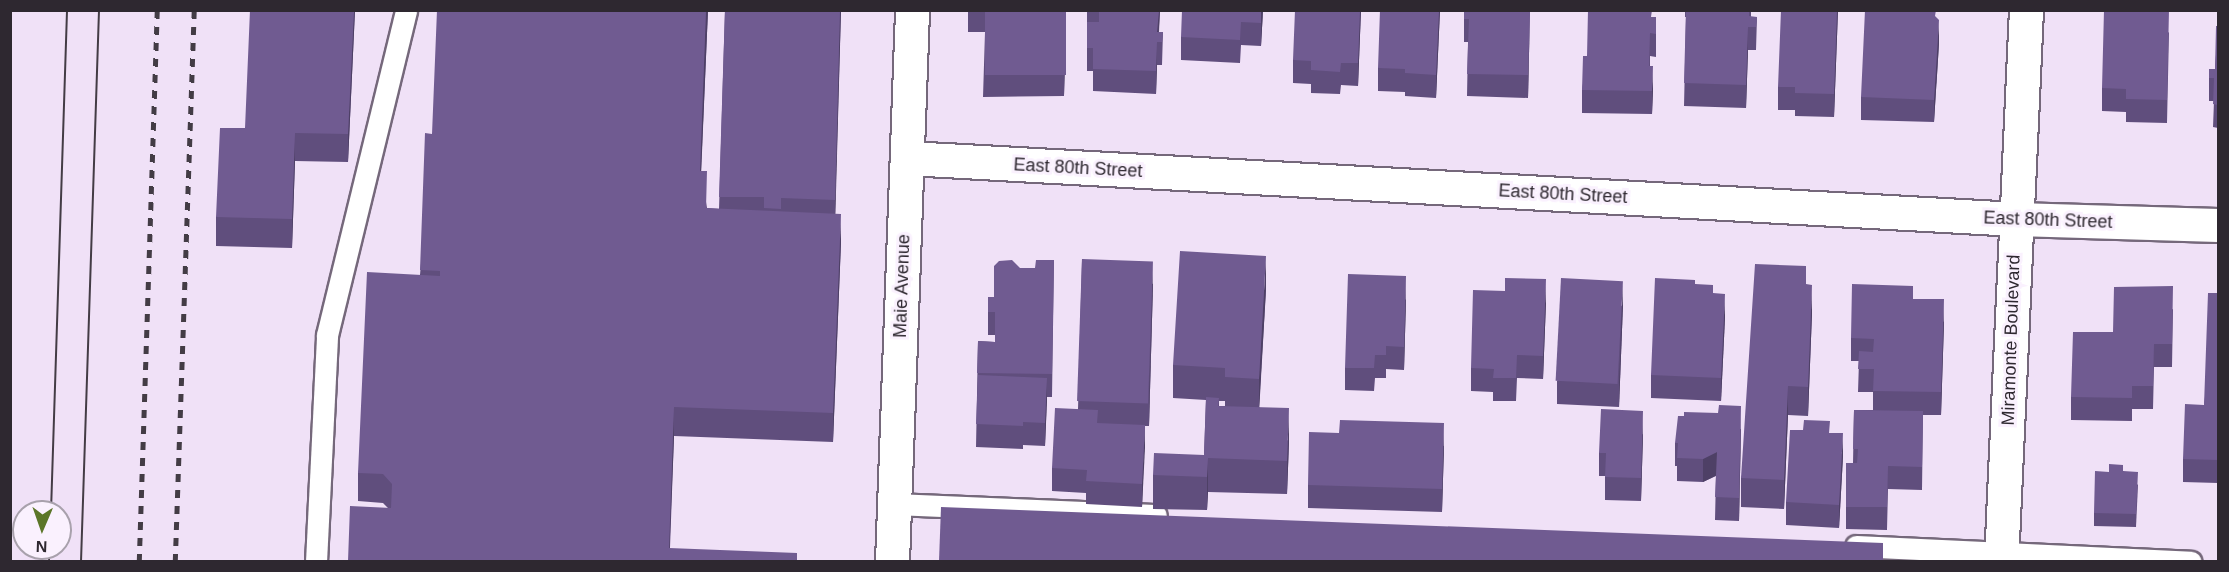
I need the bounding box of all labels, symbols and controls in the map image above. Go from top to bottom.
street label: East 80th Street [1013,154,1143,182]
street label: East 80th Street [1498,180,1628,208]
street label: East 80th Street [1983,207,2113,233]
street label: Maie Avenue [889,233,915,339]
street label: Miramonte Boulevard [1997,254,2025,426]
north arrow [12,500,72,560]
text: N [35,538,47,555]

